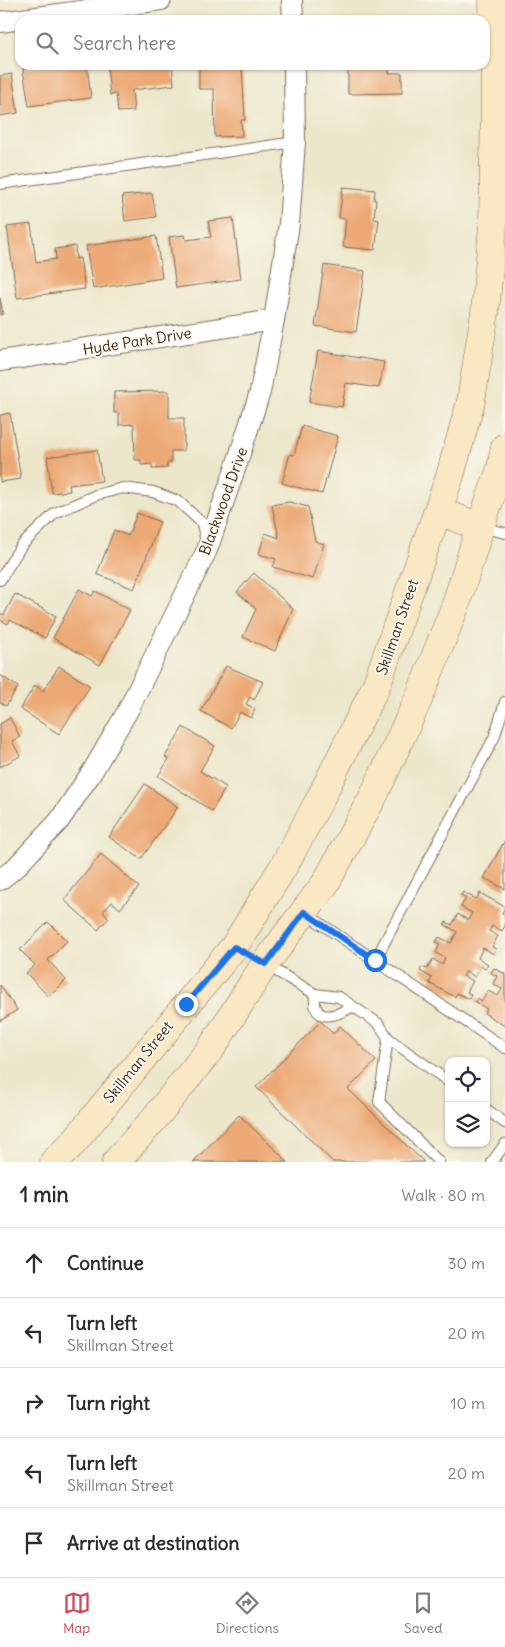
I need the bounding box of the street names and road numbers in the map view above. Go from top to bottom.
street label: Hyde Park Drive [81,323,193,359]
street label: Blackwood Drive [195,444,251,558]
street label: Skillman Street [372,577,422,677]
street label: Skillman Street [99,1017,177,1107]

